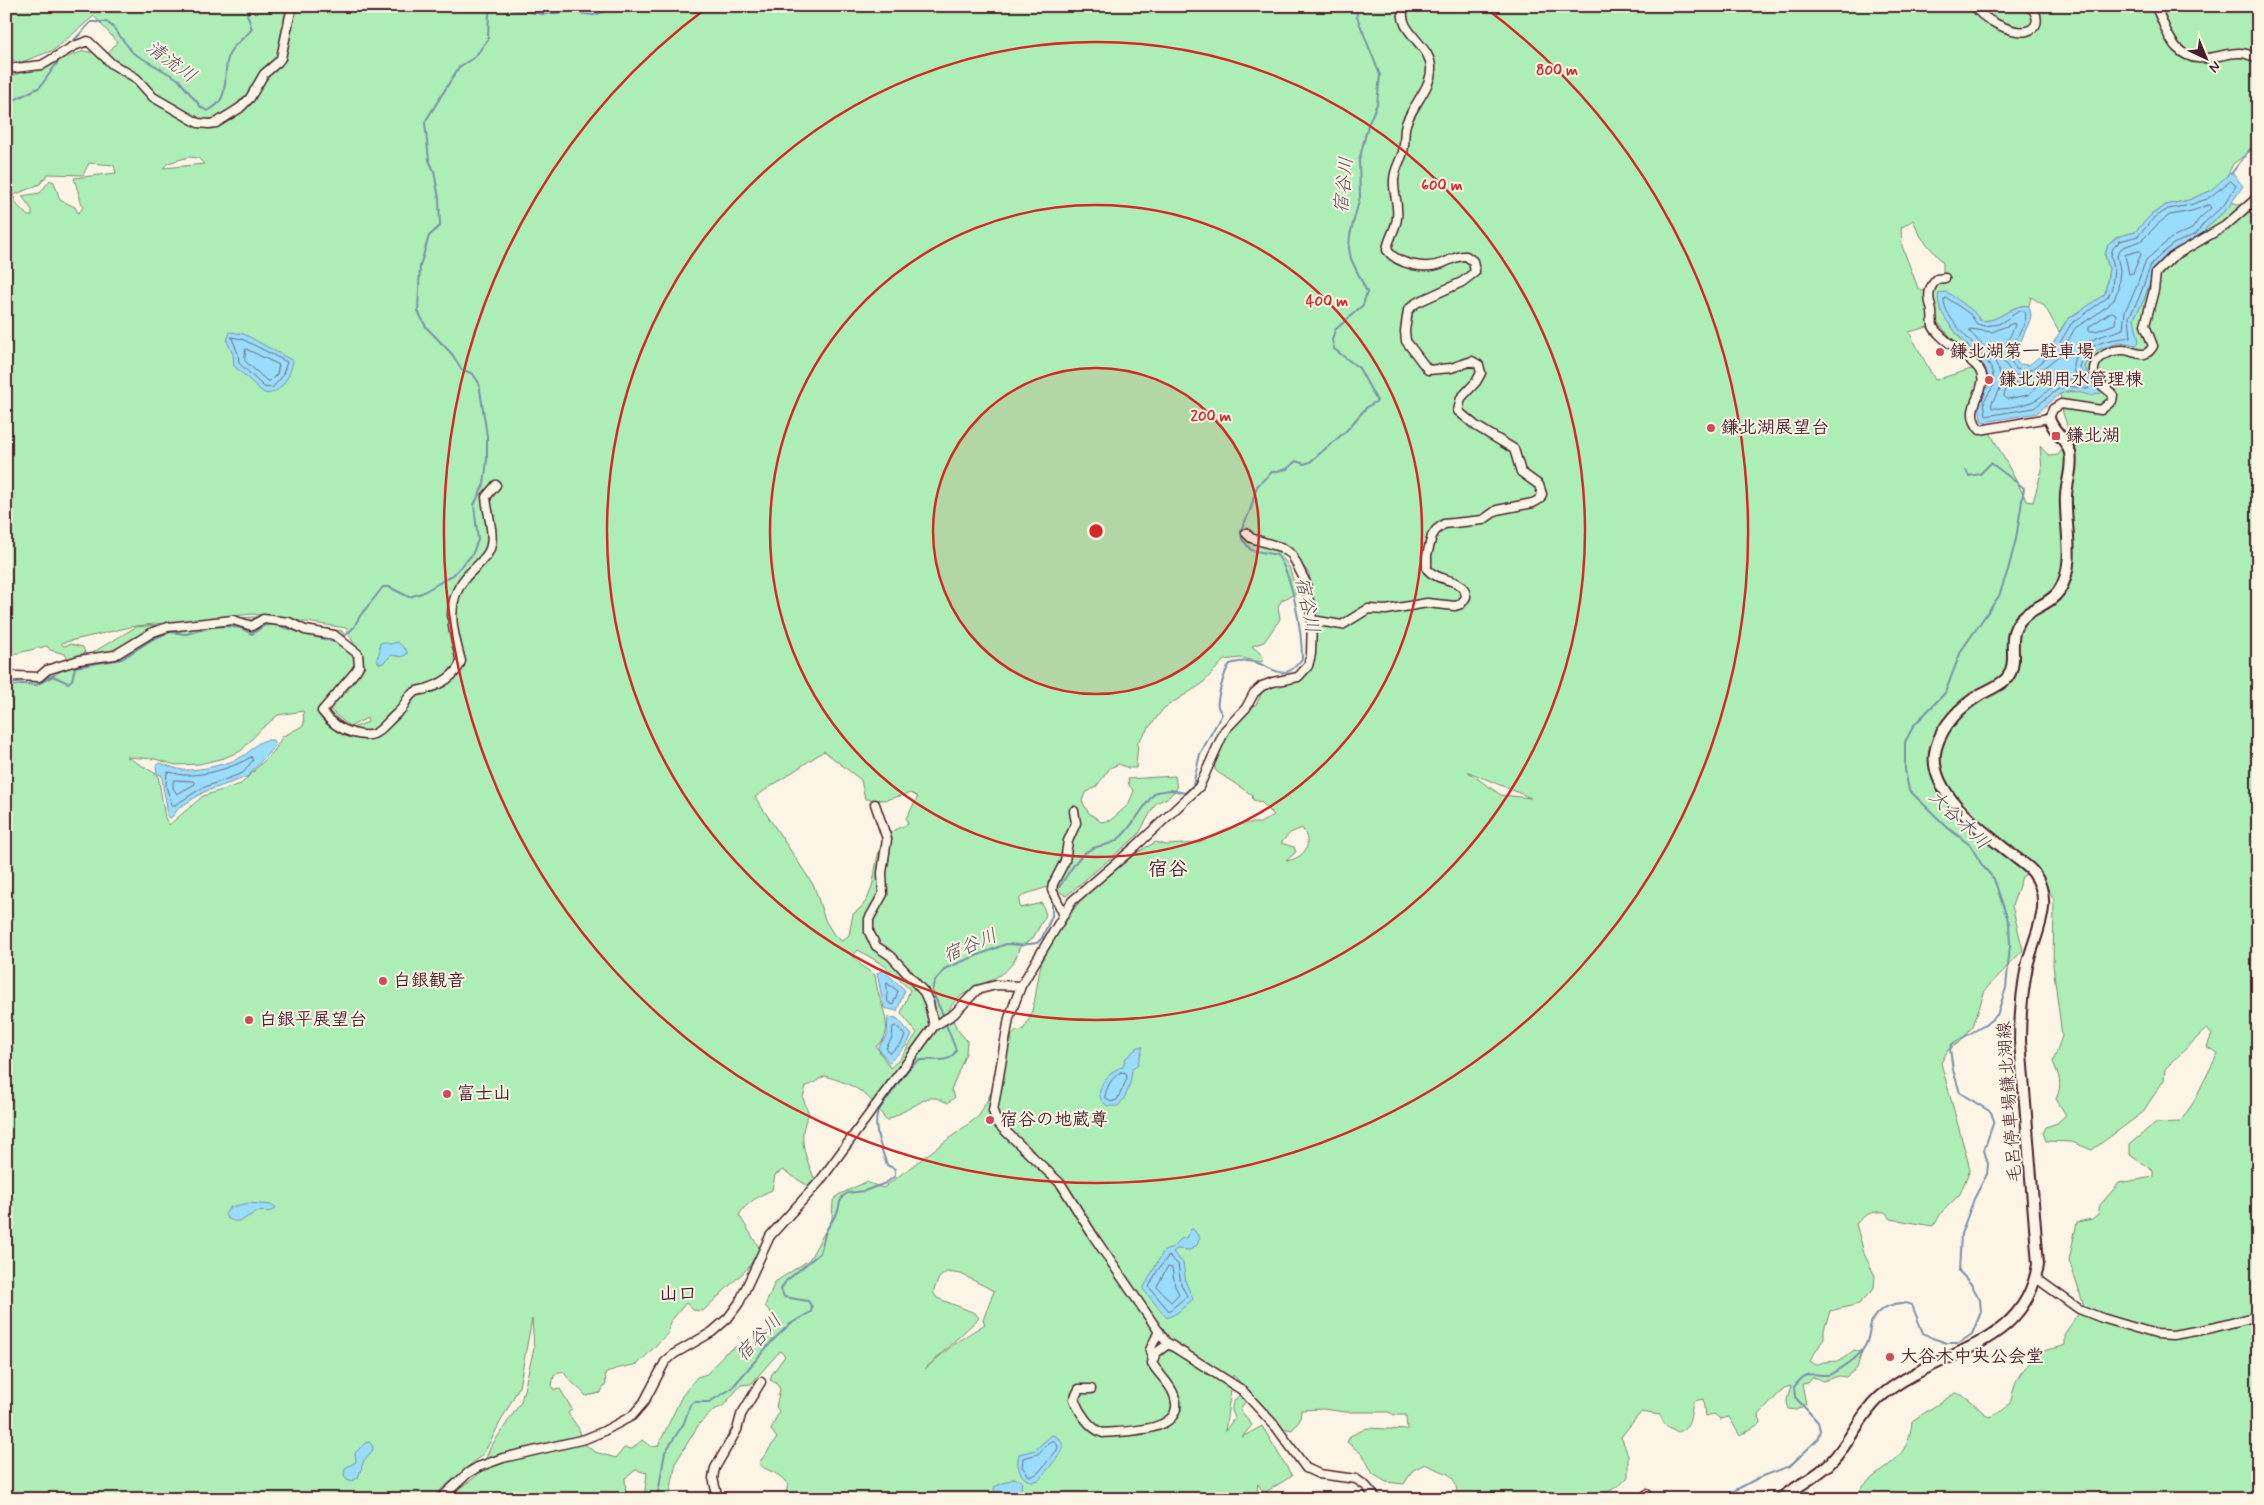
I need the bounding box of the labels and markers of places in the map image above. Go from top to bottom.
place label: 鎌北湖第一駐車場 [1950,340,2094,364]
marker: 鎌北湖第一駐車場 [1934,346,1946,358]
place label: 鎌北湖用水管理棟 [1999,368,2143,392]
marker: 鎌北湖用水管理棟 [1983,374,1995,386]
place label: 鎌北湖展望台 [1721,416,1829,440]
marker: 鎌北湖展望台 [1705,422,1717,434]
place label: 鎌北湖 [2066,424,2120,448]
marker: 鎌北湖 [2050,430,2062,442]
centre of rings [1087,522,1105,540]
place label: 白銀観音 [393,969,465,993]
marker: 白銀観音 [377,975,389,987]
place label: 白銀平展望台 [259,1008,367,1032]
marker: 白銀平展望台 [243,1014,255,1026]
place label: 富士山 [457,1082,511,1106]
marker: 富士山 [441,1088,453,1100]
place label: 宿谷の地蔵尊 [1000,1108,1108,1132]
marker: 宿谷の地蔵尊 [984,1114,996,1126]
place label: 大谷木中央公会堂 [1900,1345,2044,1369]
marker: 大谷木中央公会堂 [1884,1351,1896,1363]

